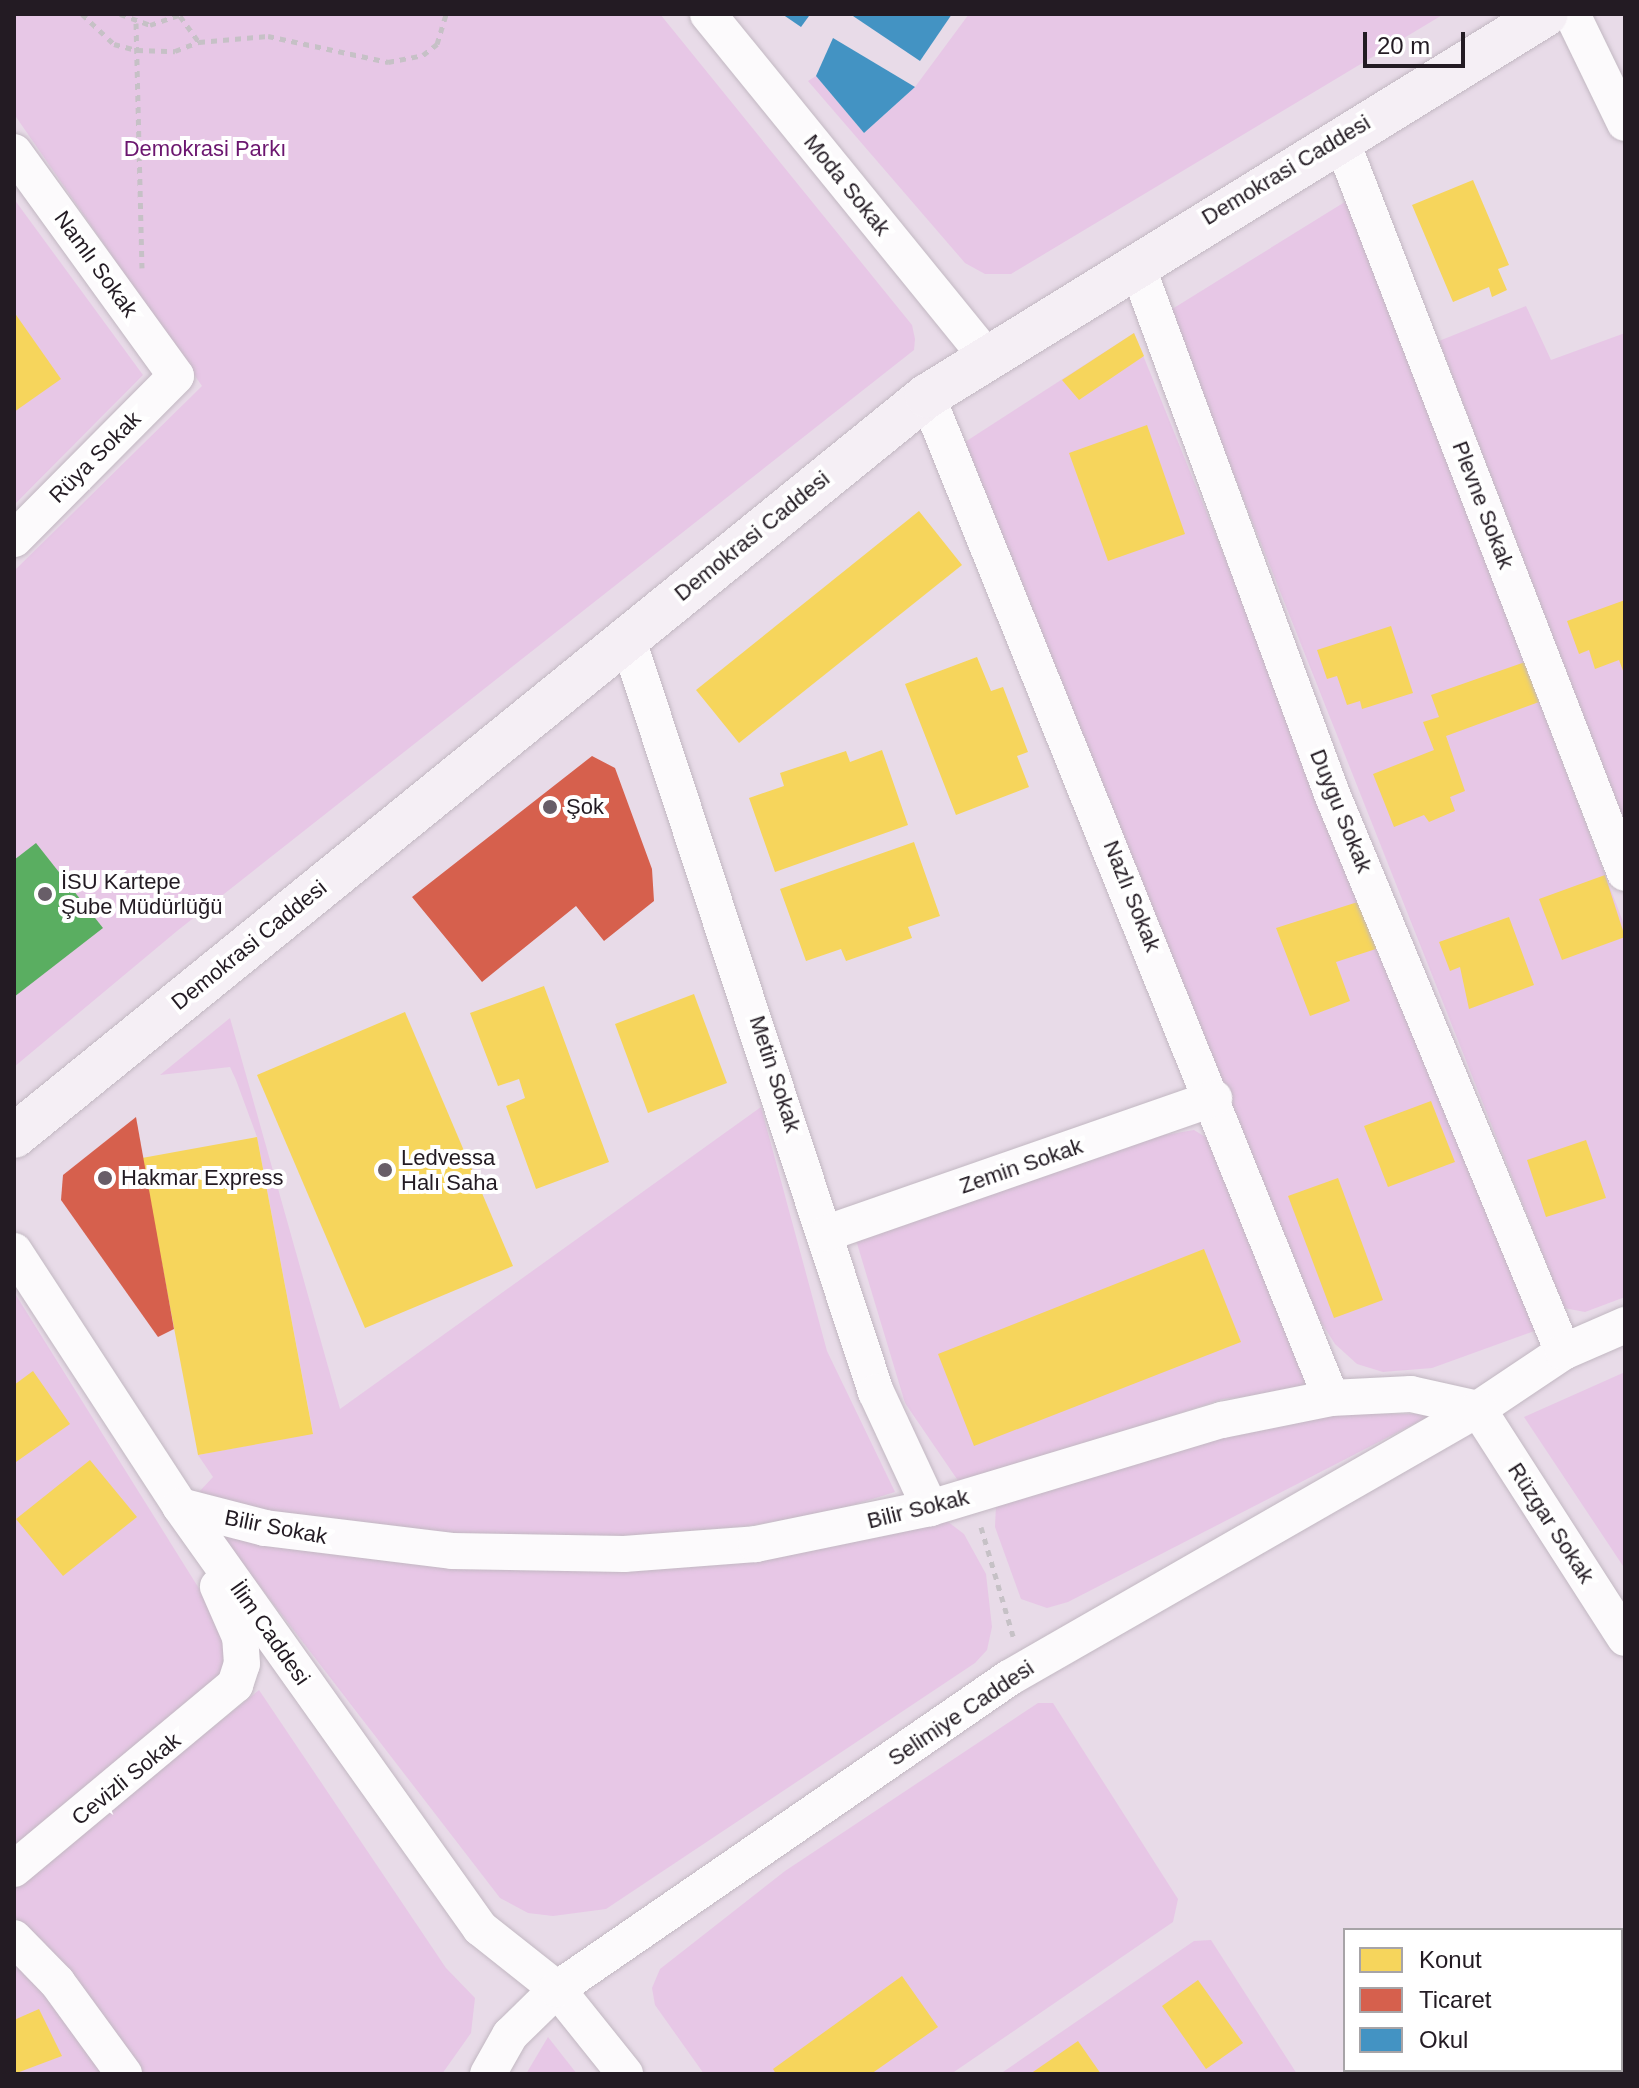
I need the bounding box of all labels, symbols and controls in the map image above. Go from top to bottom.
scale bar [1367,16,1469,66]
text: 20 m [1377,32,1430,59]
street label: Demokrasi Caddesi [1197,109,1375,231]
street label: Moda Sokak [798,129,896,241]
park label: Demokrasi Parkı [124,136,286,162]
street label: Namlı Sokak [49,206,143,322]
street label: Rüya Sokak [44,406,146,508]
street label: Plevne Sokak [1447,437,1519,573]
street label: Demokrasi Caddesi [669,465,835,607]
street label: Duygu Sokak [1304,745,1378,877]
place label: Şok [566,794,604,820]
marker: Şok [541,798,559,816]
street label: Nazlı Sokak [1098,837,1166,955]
place label: İSU Kartepe Şube Müdürlüğü [61,868,222,920]
street label: Demokrasi Caddesi [166,874,332,1016]
marker: İSU Kartepe Şube Müdürlüğü [36,885,54,903]
street label: Metin Sokak [744,1012,806,1136]
street label: Zemin Sokak [956,1133,1086,1199]
place label: Ledvessa Halı Saha [401,1144,498,1196]
marker: Ledvessa Halı Saha [376,1161,394,1179]
place label: Hakmar Express [121,1165,284,1191]
marker: Hakmar Express [96,1169,114,1187]
street label: Rüzgar Sokak [1502,1458,1600,1588]
street label: Bilir Sokak [864,1484,972,1534]
street label: Bilir Sokak [222,1504,330,1550]
street label: İlim Caddesi [224,1576,316,1690]
street label: Selimiye Caddesi [883,1655,1039,1771]
street label: Cevizli Sokak [66,1727,186,1831]
legend [1343,1928,1623,2072]
text: Konut [1419,1946,1482,1973]
text: Ticaret [1419,1986,1491,2013]
text: Okul [1419,2026,1468,2053]

